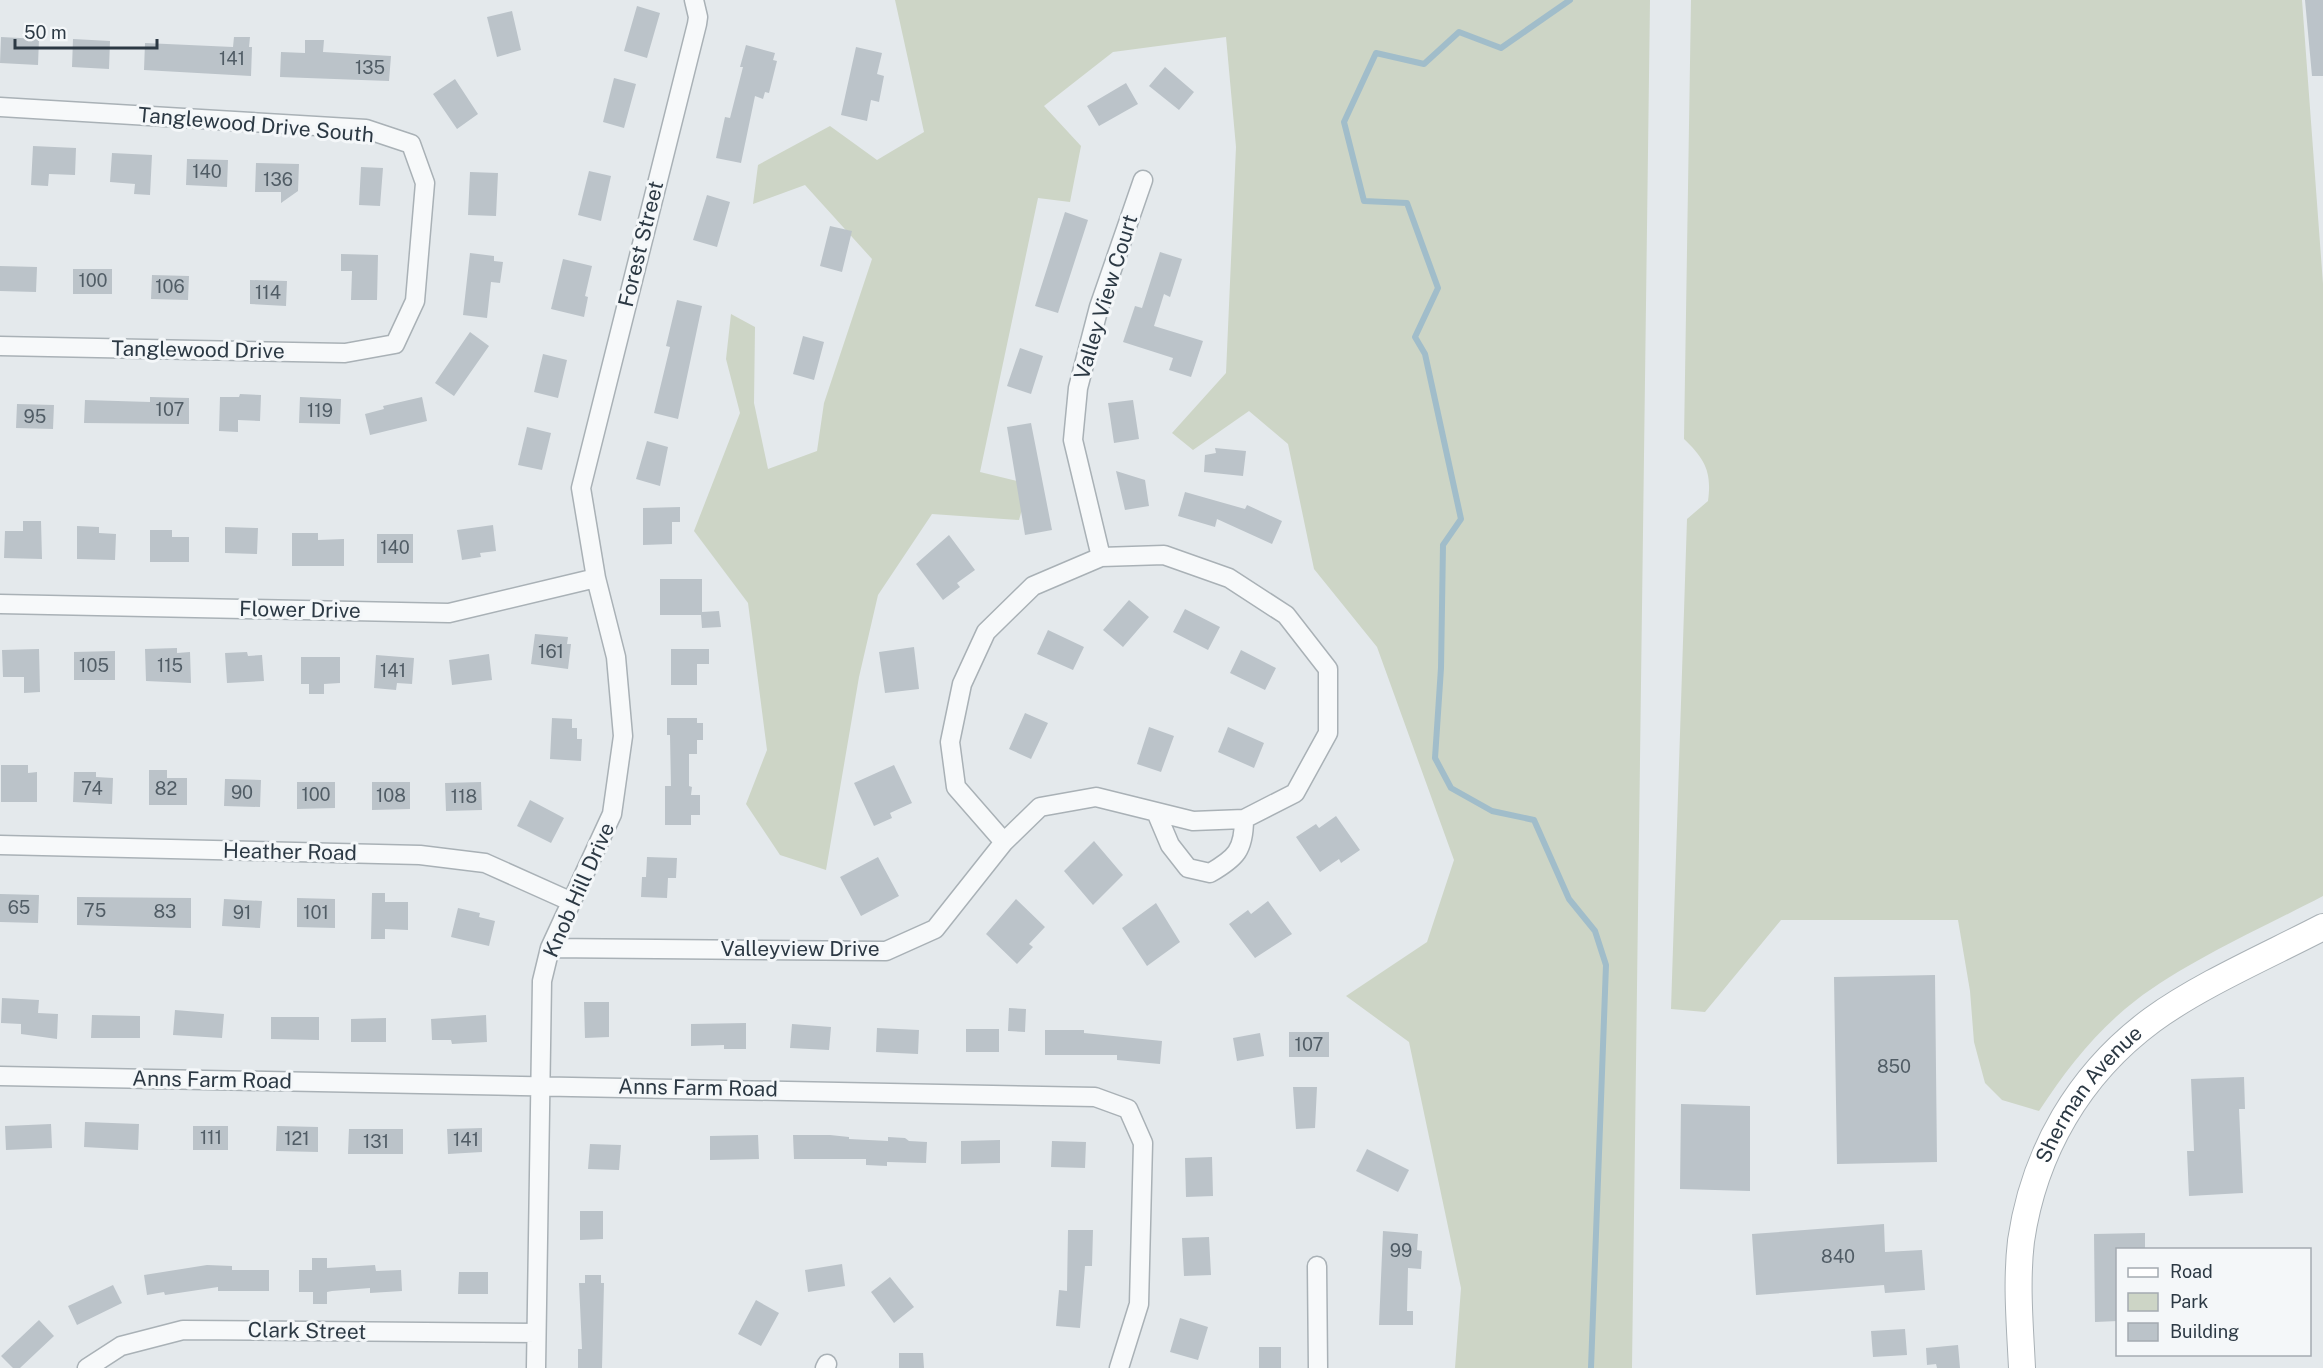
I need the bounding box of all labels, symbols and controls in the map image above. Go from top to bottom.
scale bar [15,12,158,50]
text: 50 m [24,22,67,43]
house number: 141 [219,48,245,69]
house number: 135 [355,57,385,78]
street label: Tanglewood Drive South [137,102,375,147]
house number: 140 [192,161,222,182]
house number: 136 [263,169,293,190]
street label: Forest Street [613,178,668,309]
street label: Valley View Court [1069,211,1143,382]
house number: 100 [78,270,108,291]
house number: 106 [155,276,185,297]
house number: 114 [255,282,281,303]
street label: Tanglewood Drive [111,335,285,364]
house number: 107 [156,399,184,420]
house number: 119 [307,400,333,421]
house number: 95 [24,406,46,427]
house number: 140 [380,537,410,558]
street label: Flower Drive [239,596,361,623]
house number: 161 [538,641,564,662]
house number: 105 [79,655,109,676]
house number: 115 [157,655,183,676]
house number: 141 [380,660,406,681]
house number: 74 [81,778,103,799]
house number: 82 [155,778,177,799]
house number: 90 [231,782,253,803]
house number: 100 [301,784,331,805]
house number: 108 [376,785,406,806]
house number: 118 [451,786,477,807]
street label: Knob Hill Drive [538,818,619,961]
street label: Heather Road [223,838,357,865]
house number: 65 [8,897,30,918]
house number: 75 [84,900,106,921]
house number: 83 [154,901,176,922]
house number: 91 [233,902,251,923]
house number: 101 [303,902,329,923]
street label: Valleyview Drive [720,936,880,961]
street label: Sherman Avenue [2030,1020,2147,1167]
house number: 107 [1295,1034,1323,1055]
house number: 850 [1877,1056,1911,1077]
street label: Anns Farm Road [132,1066,292,1093]
street label: Anns Farm Road [618,1074,778,1101]
house number: 111 [200,1127,222,1148]
house number: 121 [284,1128,310,1149]
house number: 141 [453,1129,479,1150]
house number: 131 [363,1131,389,1152]
house number: 99 [1390,1240,1412,1261]
house number: 840 [1821,1246,1855,1267]
legend [2116,1248,2311,1356]
text: Road [2170,1261,2213,1282]
text: Park [2170,1291,2208,1312]
street label: Clark Street [247,1317,367,1344]
text: Building [2170,1321,2239,1342]

